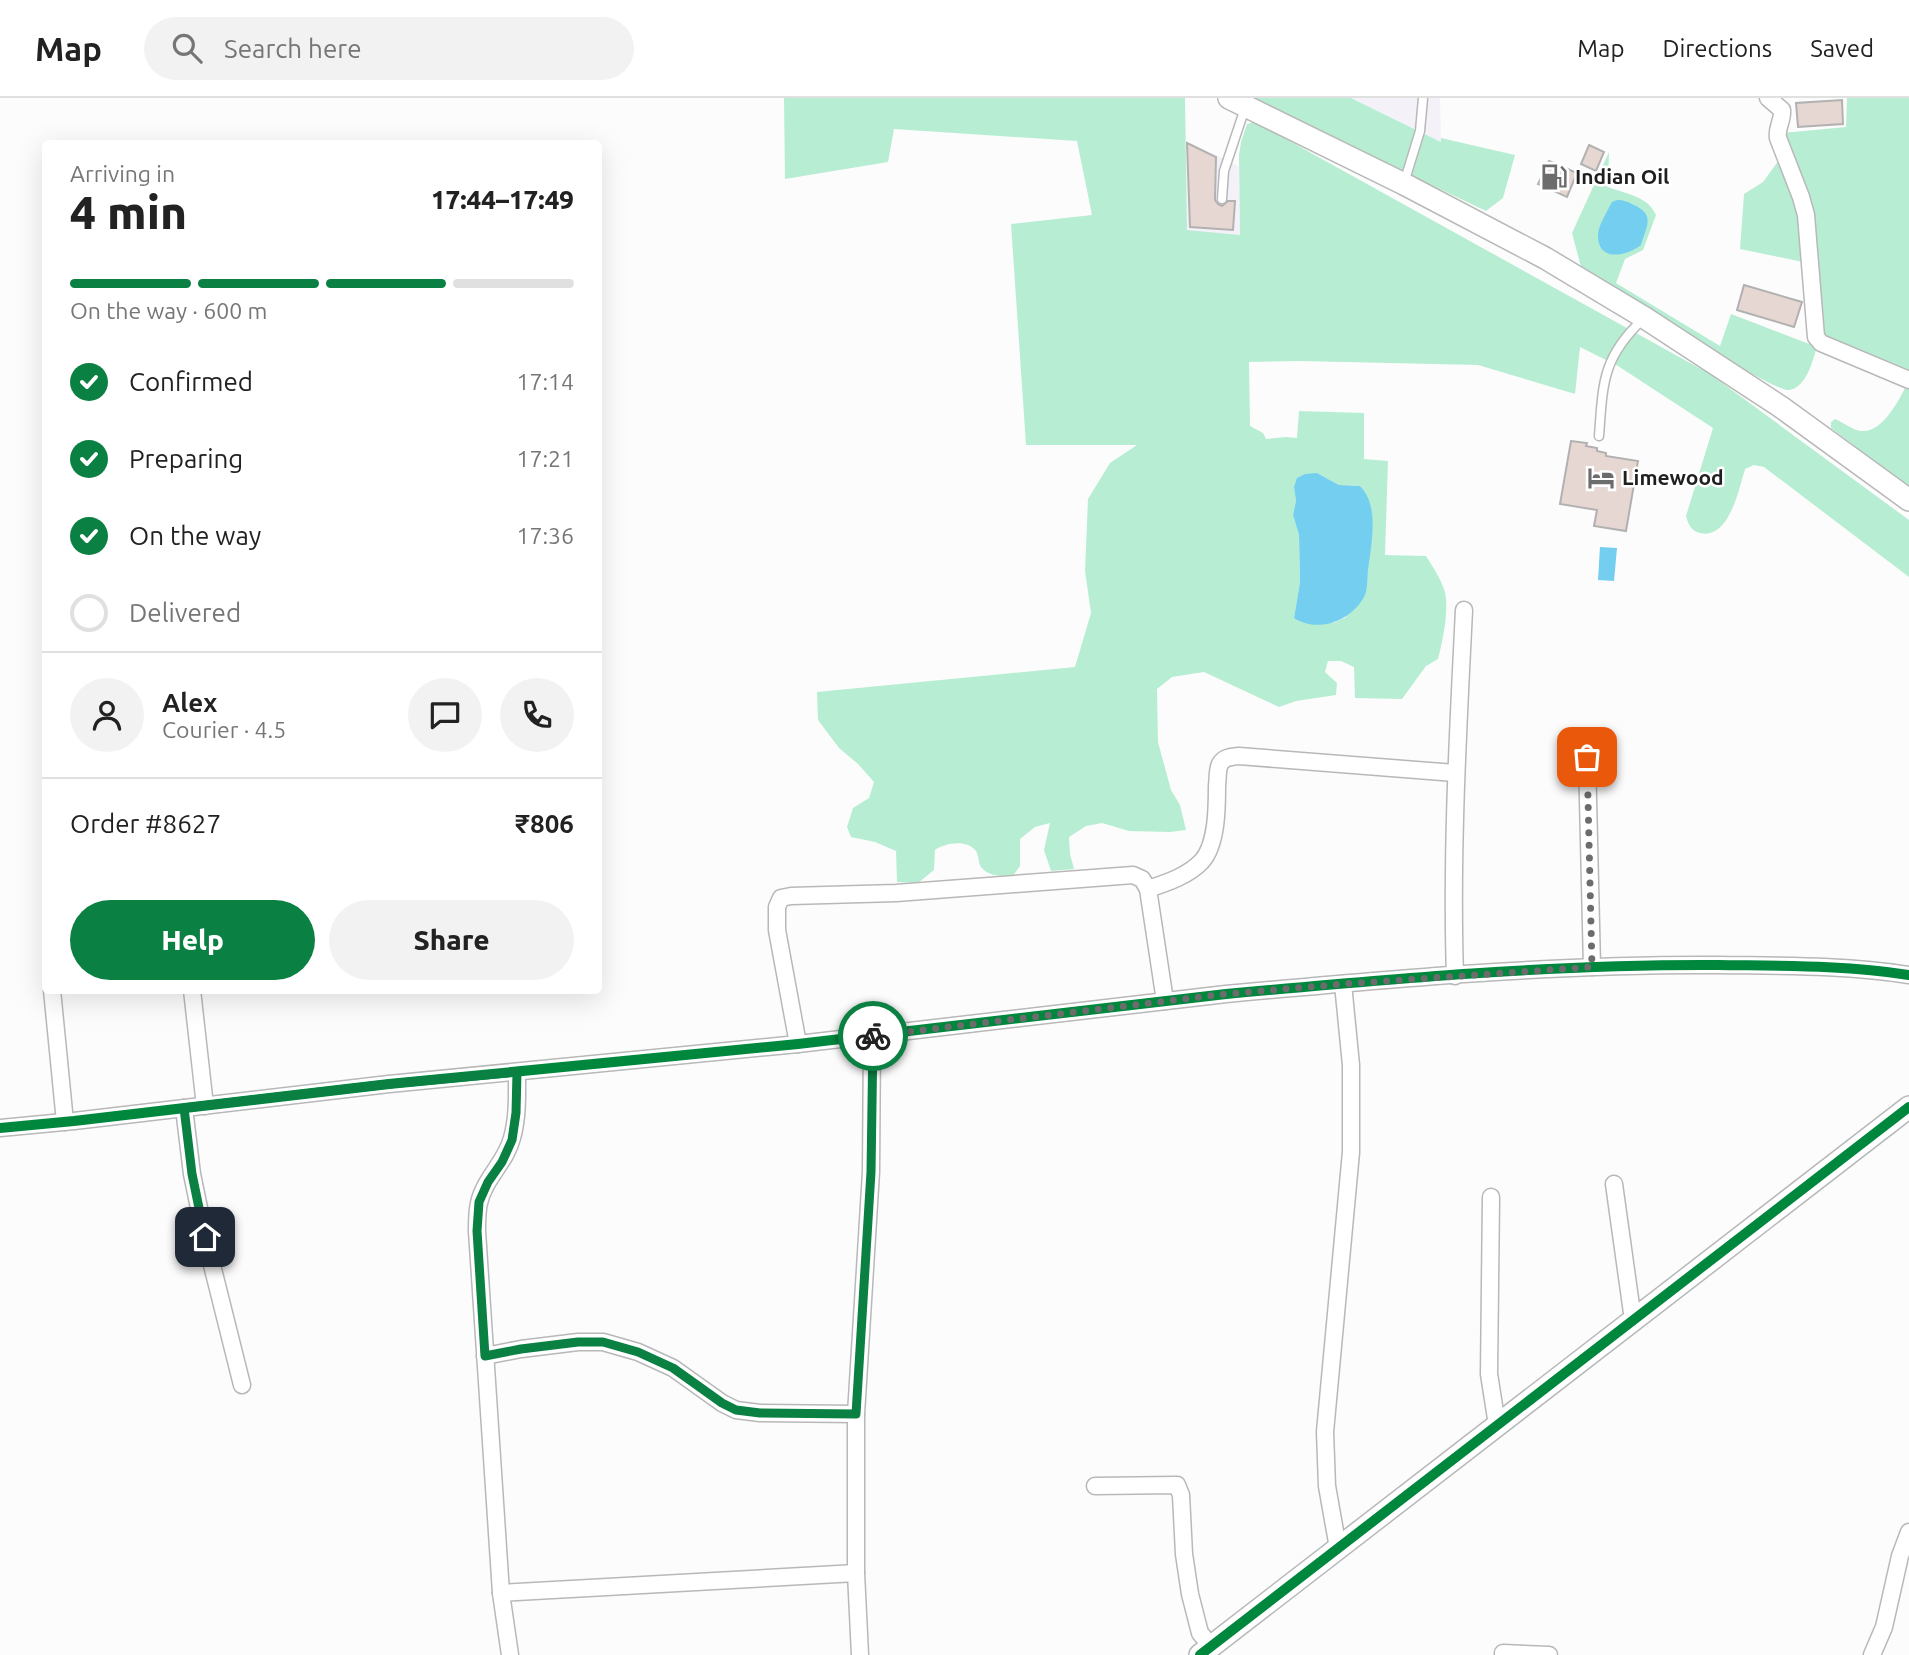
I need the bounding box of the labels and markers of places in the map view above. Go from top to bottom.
fuel station icon: Indian Oil [1539,162,1569,192]
place label: Indian Oil [1575,164,1669,188]
hotel icon: Limewood [1586,463,1616,493]
place label: Limewood [1622,465,1724,489]
pin [1557,727,1617,787]
pin [175,1207,235,1267]

